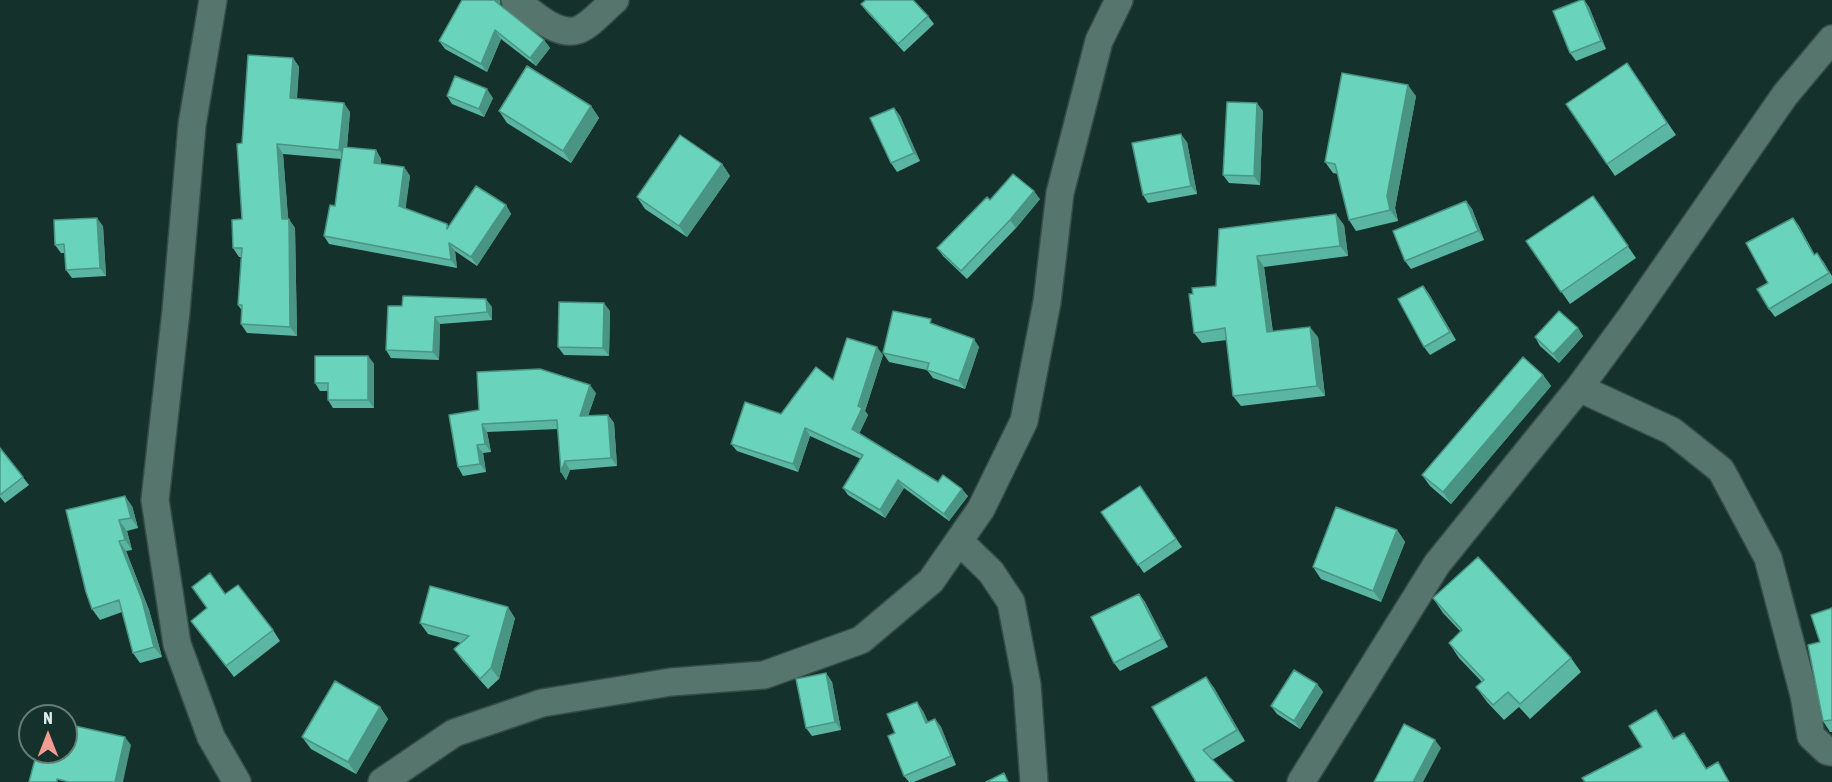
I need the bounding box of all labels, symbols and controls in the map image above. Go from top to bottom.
north arrow [18,704,78,764]
text: N [43,709,53,727]

